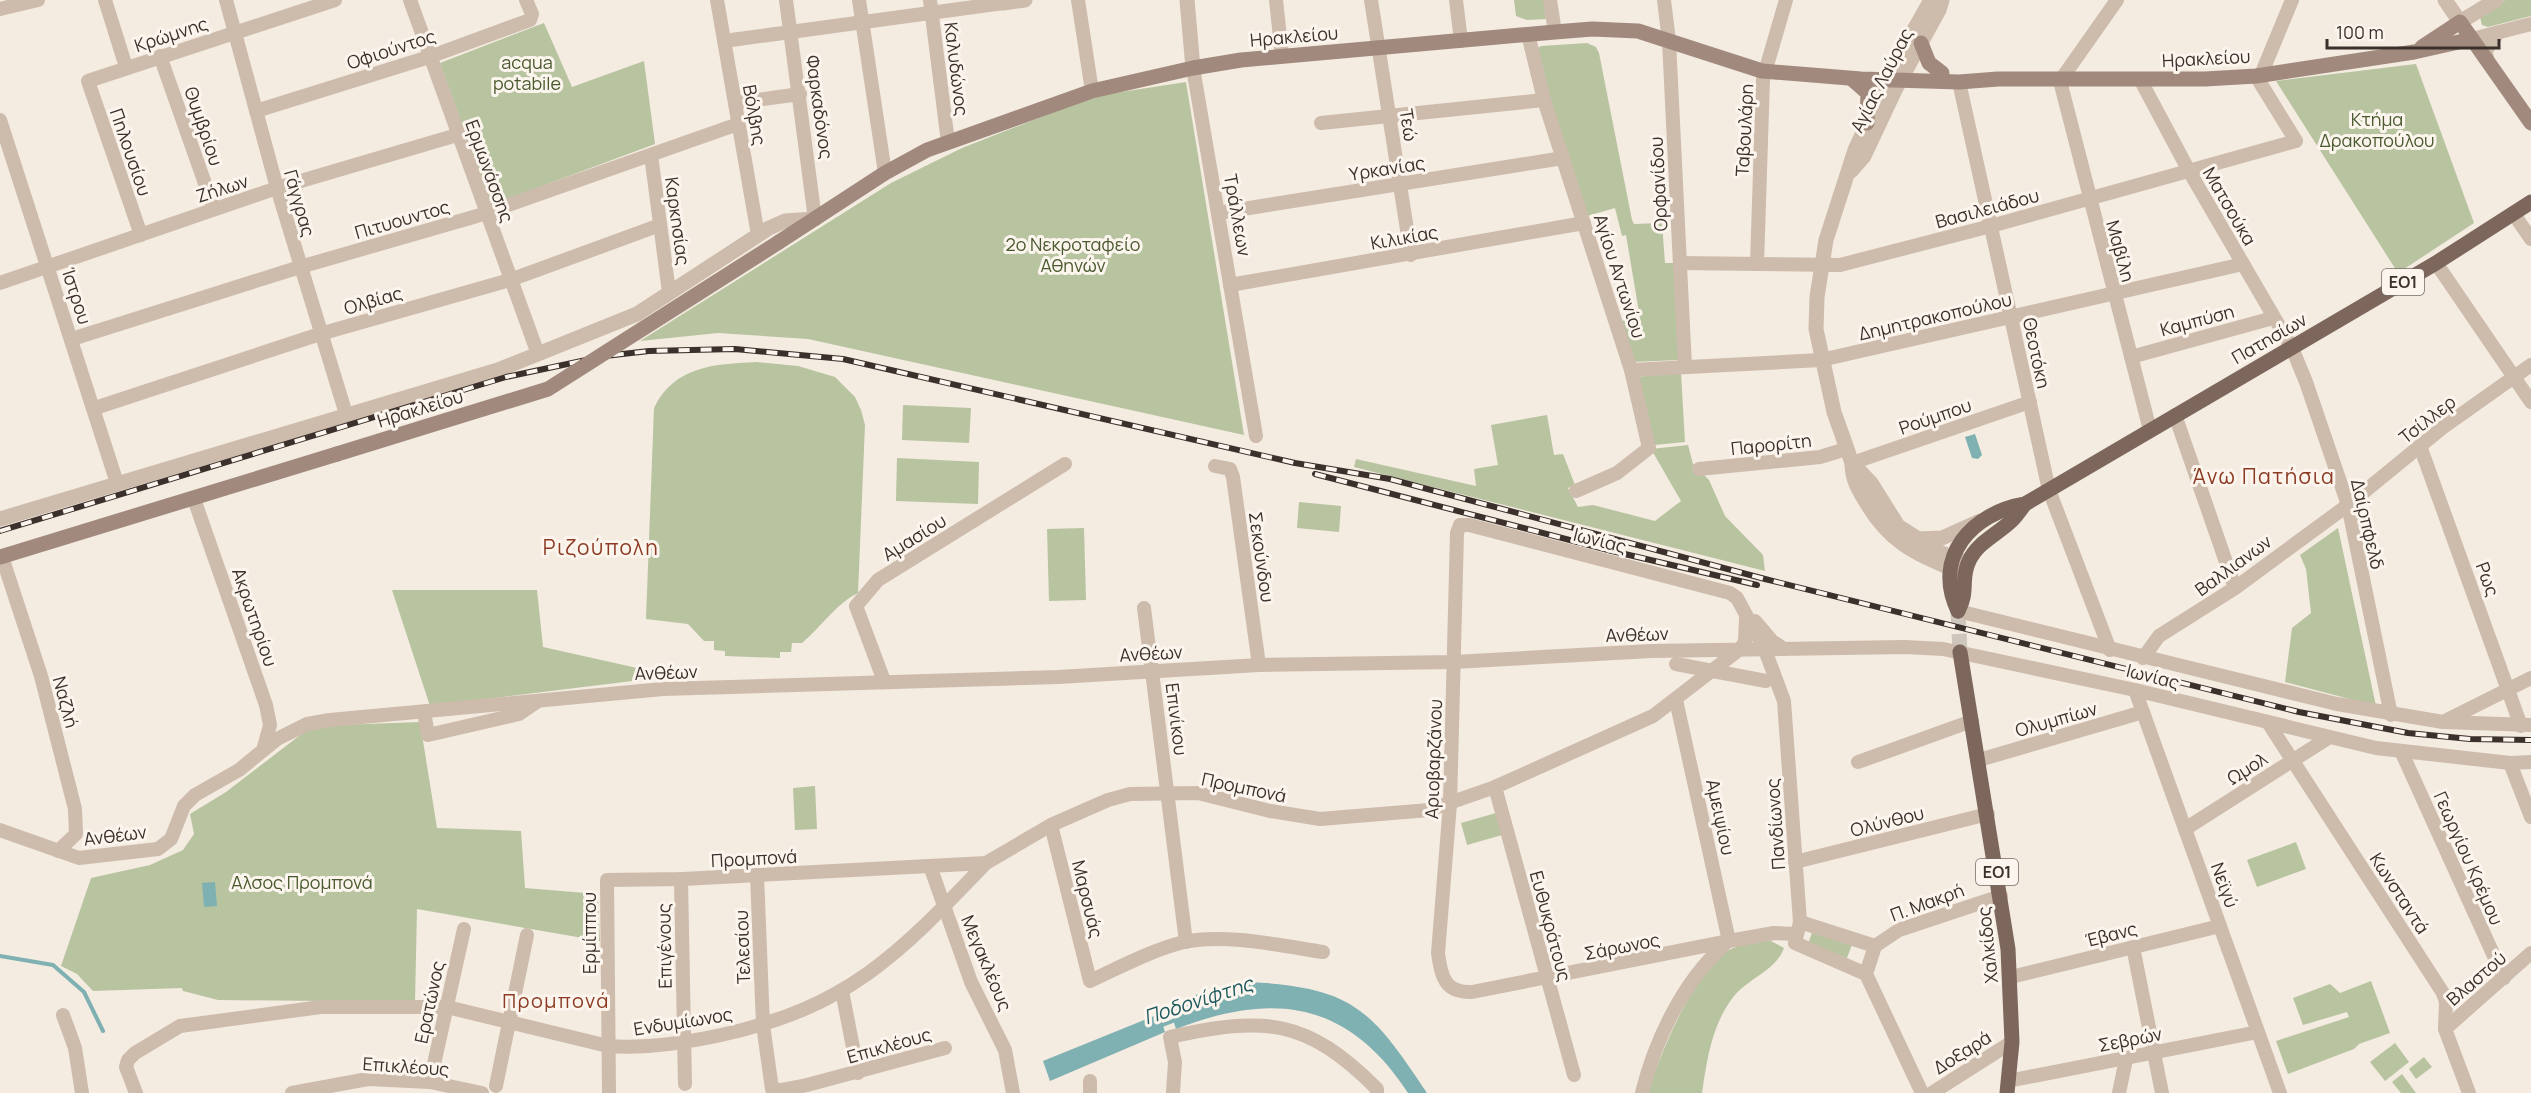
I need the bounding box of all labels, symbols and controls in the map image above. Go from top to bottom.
street label: Κρώμνης [131,11,211,57]
scale bar [2327,12,2500,50]
street label: Ηρακλείου [1249,20,1339,52]
text: 100 m [2336,20,2384,44]
street label: Καλυδώνος [939,21,975,117]
street label: Οφιούντος [344,23,438,75]
street label: Αγίας Λαύρας [1844,24,1918,136]
street label: Ηρακλείου [2161,44,2251,72]
park label: acqua potabile [493,50,561,95]
street label: Φαρκαδόνος [801,54,839,160]
street label: Θυμβρίου [179,83,229,169]
street label: Βόλβης [738,83,772,147]
street label: Ταβουλάρη [1730,83,1758,177]
street label: Πηλουσίου [105,105,157,199]
street label: Τεώ [1395,107,1423,143]
park label: Κτήμα Δρακοπούλου [2319,107,2435,152]
street label: Ερμωνάσσης [460,116,520,226]
street label: Ορφανίδου [1644,136,1672,232]
street label: Υρκανίας [1347,150,1427,186]
street label: Ματσούκα [2198,162,2262,250]
street label: Γάγγρας [279,167,321,239]
street label: Ζήλων [193,168,251,208]
street label: Τράλλεων [1219,172,1257,258]
street label: Καρκησίας [660,175,696,267]
street label: Βασιλειάδου [1932,183,2042,233]
street label: Πιτυουντος [352,194,452,244]
street label: Αγίου Αντωνίου [1589,211,1651,341]
street label: Μαβίλη [2101,218,2141,284]
street label: Κιλικίας [1368,219,1440,255]
park label: 2ο Νεκροταφείο Αθηνών [1006,232,1140,277]
street label: Ίστρου [57,265,97,327]
road number: ΕΟ1 [2382,269,2424,295]
street label: Ολβίας [341,280,405,320]
street label: Δημητρακοπούλου [1856,287,2014,345]
street label: Καμπύση [2157,299,2237,341]
street label: Πατησίων [2227,307,2311,369]
street label: Θεοτόκη [2018,315,2056,391]
street label: Ηρακλείου [374,384,466,432]
street label: Τσίλλερ [2394,389,2460,449]
street label: Ρούμπου [1895,392,1975,440]
street label: Παρορίτη [1729,428,1813,460]
district label: Άνω Πατήσια [2193,462,2335,490]
street label: Δαίρπφελδ [2346,476,2390,572]
street label: Αμασίου [877,508,951,566]
street label: Σεκούνδου [1244,510,1280,604]
street label: Ιωνίας [1571,522,1629,558]
street label: Βαλλιανων [2190,529,2276,601]
district label: Ριζούπολη [543,533,659,561]
street label: Ρως [2471,559,2505,599]
street label: Ακρωτηρίου [227,565,283,669]
street label: Ανθέων [1605,621,1669,647]
street label: Ανθέων [1119,639,1183,667]
street label: Ιωνίας [2124,658,2182,694]
street label: Ανθέων [634,659,698,685]
street label: Ναζλή [48,674,84,730]
street label: Επινίκου [1161,681,1193,757]
street label: Ολυμπίων [2012,696,2100,742]
street label: Αριοβαρζάνου [1419,699,1447,819]
street label: Ωμολ [2222,746,2272,790]
street label: Προμπονά [1199,766,1289,808]
street label: Αμειψίου [1701,777,1741,857]
street label: Πανδίωνος [1760,777,1790,871]
street label: Γεωργίου Κρέμου [2429,787,2509,929]
street label: Ολύνθου [1848,800,1926,842]
street label: Ανθέων [82,819,148,851]
street label: Προμπονά [710,844,798,872]
street label: Κωνσταντά [2365,848,2435,938]
street label: Μαρσυάς [1067,858,1109,940]
road number: ΕΟ1 [1976,859,2018,885]
street label: Νεϊγύ [2206,859,2244,911]
street label: Ευθυκράτους [1525,868,1577,984]
park label: Αλσος Προμπονά [231,870,373,894]
street label: Π. Μακρή [1887,878,1967,926]
street label: Ερμίππου [577,892,601,974]
street label: Επιγένους [651,903,677,989]
street label: Χαλκίδος [1971,905,2003,985]
street label: Τελεσίου [729,910,755,984]
street label: Μεγακλέους [956,911,1018,1015]
street label: Έβανς [2083,916,2139,952]
street label: Σάρωνος [1582,927,1662,965]
street label: Βλαστού [2441,945,2511,1011]
street label: Ερατώνος [409,958,449,1046]
water label: Ποδονίφτης [1140,969,1258,1030]
district label: Προμπονά [502,987,610,1014]
street label: Ενδυμίωνος [632,1001,734,1041]
street label: Σεβρών [2096,1021,2164,1057]
street label: Επικλέους [844,1022,934,1068]
street label: Δοξαρά [1928,1025,1996,1079]
street label: Επικλέους [362,1051,450,1081]

